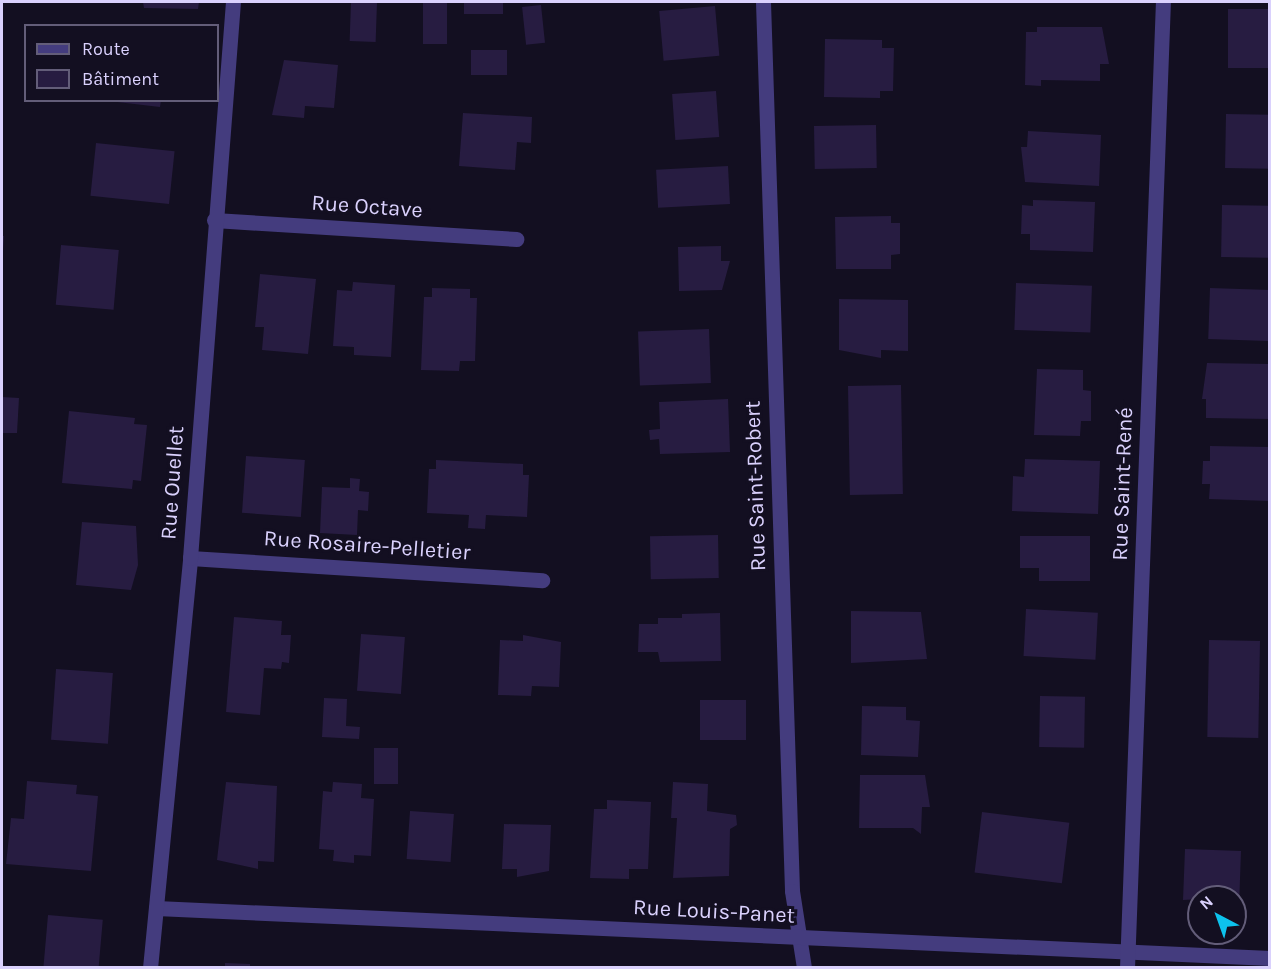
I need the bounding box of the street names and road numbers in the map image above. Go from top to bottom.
street label: Rue Octave [310,190,424,224]
street label: Rue Saint-Robert [740,400,772,572]
street label: Rue Saint-René [1107,407,1139,561]
street label: Rue Ouellet [156,425,190,541]
street label: Rue Rosaire-Pelletier [263,526,471,566]
street label: Rue Louis-Panet [632,895,796,929]

